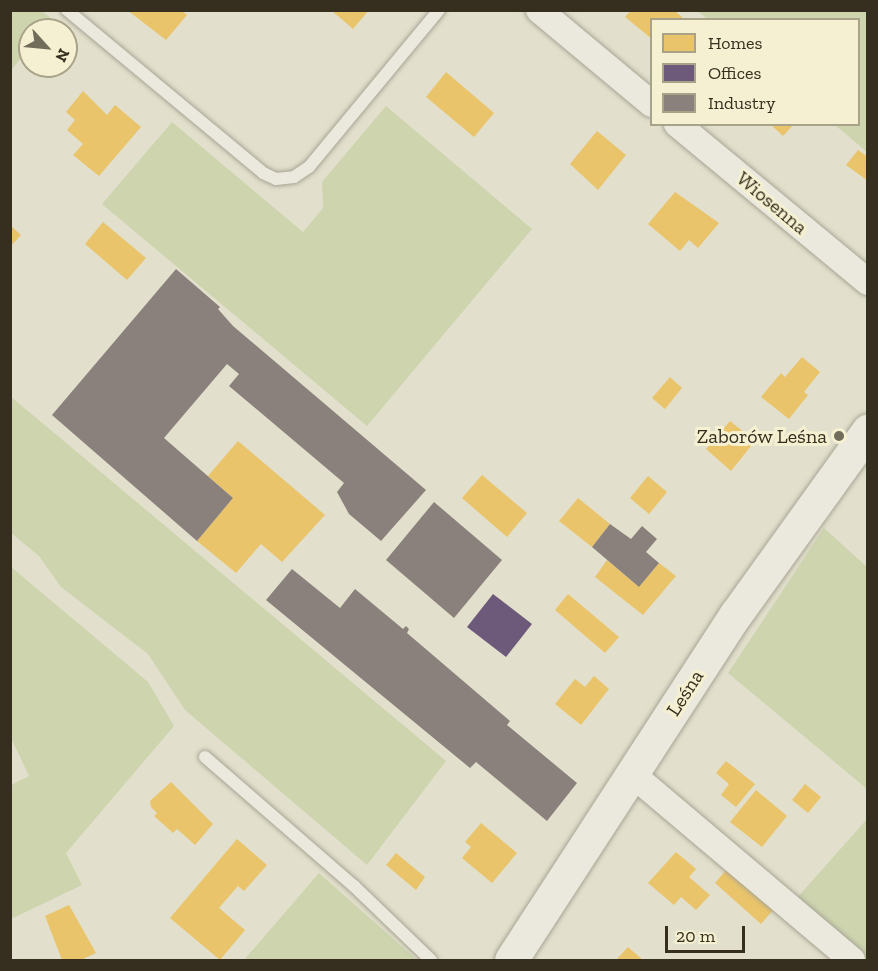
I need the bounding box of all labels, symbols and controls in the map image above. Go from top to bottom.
north arrow [18,18,78,78]
legend [650,18,860,126]
text: Homes [708,32,762,54]
text: N [51,46,74,65]
text: Offices [708,62,761,84]
text: Industry [708,92,775,114]
street label: Wiosenna [732,167,812,239]
place label: Zaborów Leśna [696,424,827,448]
marker: Zaborów Leśna [832,429,846,443]
street label: Leśna [661,665,709,721]
scale bar [668,914,748,952]
text: 20 m [676,925,715,947]

